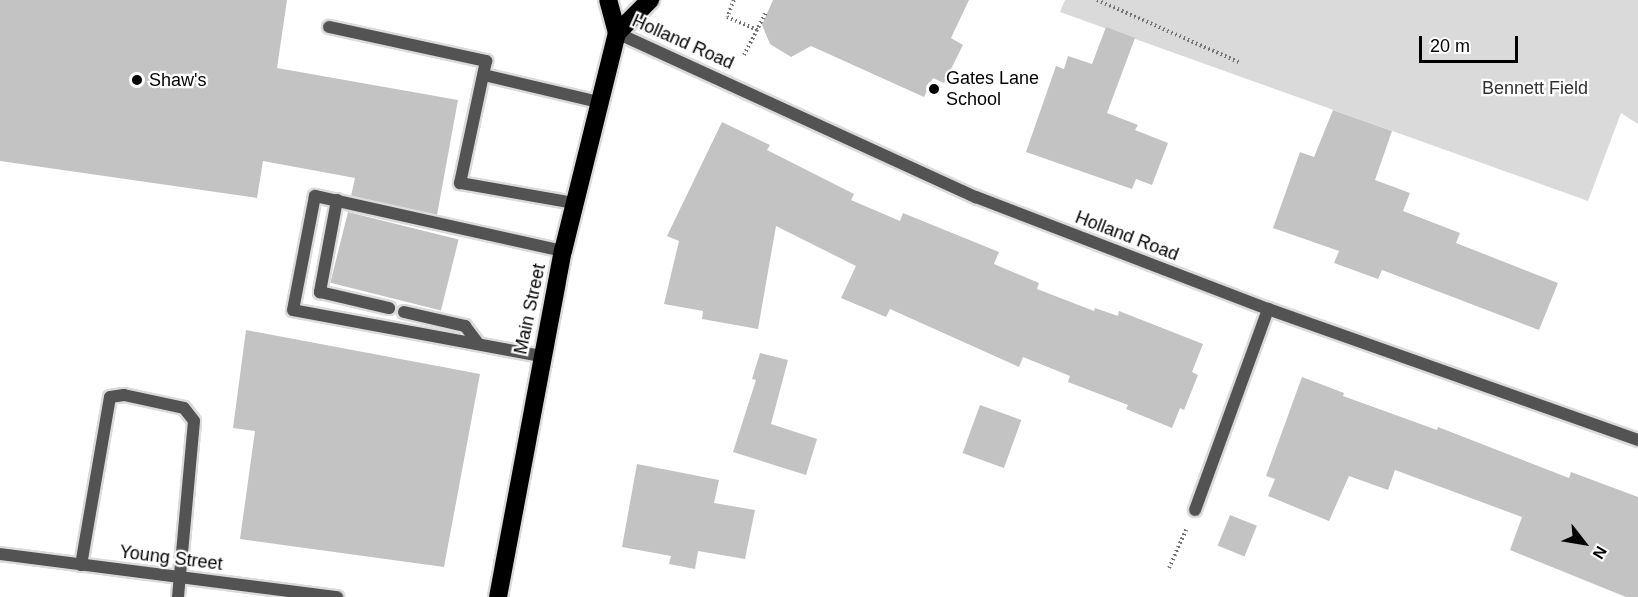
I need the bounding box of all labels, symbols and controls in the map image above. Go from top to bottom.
street label: Holland Road [629,10,737,74]
scale bar [1422,24,1521,62]
text: 20 m [1430,36,1470,56]
place label: Gates Lane School [946,68,1039,110]
place label: Shaw's [149,69,206,91]
marker: Shaw's [130,73,144,87]
park label: Bennett Field [1482,77,1588,99]
marker: Gates Lane School [927,82,941,96]
street label: Holland Road [1072,206,1182,266]
street label: Main Street [510,262,550,356]
north arrow [1554,513,1614,573]
street label: Young Street [118,541,224,575]
text: N [1590,543,1610,562]

